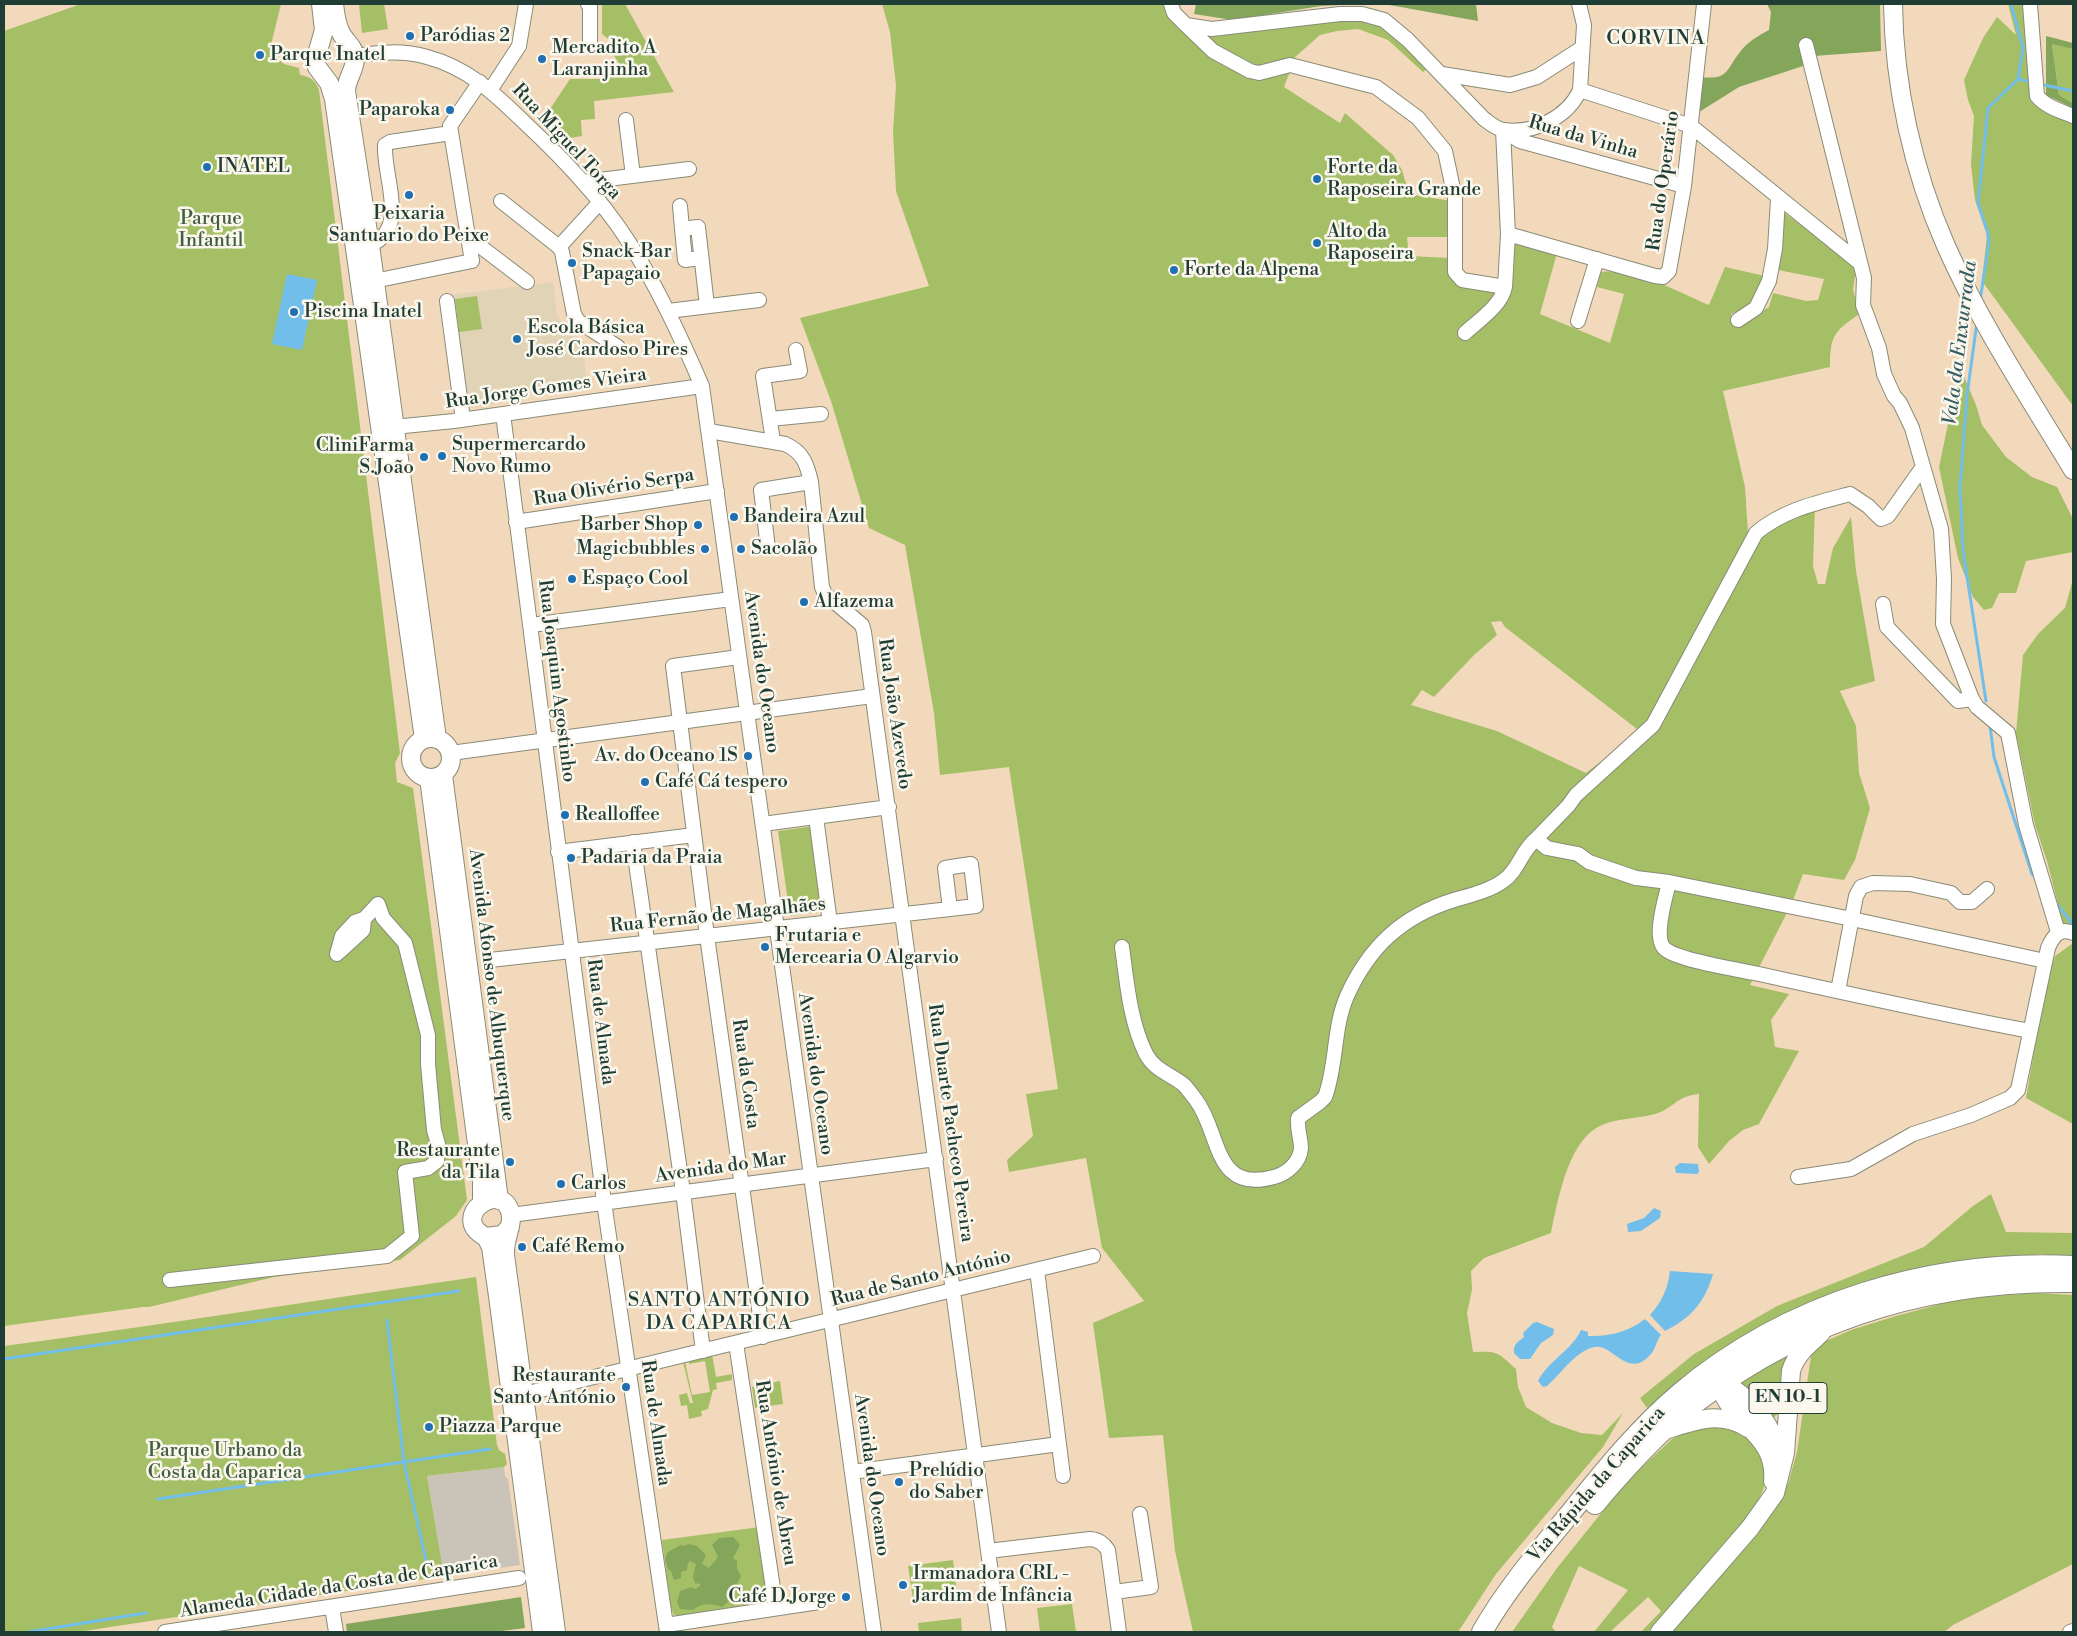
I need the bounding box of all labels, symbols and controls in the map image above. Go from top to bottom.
place label: Paródias 2 [420,25,510,47]
district label: CORVINA [1605,27,1707,51]
marker: Paródias 2 [404,30,416,42]
place label: Mercadito A Laranjinha [552,37,657,81]
place label: Parque Inatel [270,44,386,66]
marker: Parque Inatel [254,49,266,61]
marker: Mercadito A Laranjinha [536,53,548,65]
street label: Rua Miguel Torga [506,79,626,205]
place label: Paparoka [359,99,440,121]
marker: Paparoka [444,104,456,116]
street label: Rua do Operário [1643,109,1685,253]
street label: Rua da Vinha [1526,111,1640,165]
place label: INATEL [217,156,290,178]
place label: Forte da Raposeira Grande [1327,157,1481,201]
marker: INATEL [201,161,213,173]
marker: Forte da Raposeira Grande [1311,173,1323,185]
marker: Peixaria Santuario do Peixe [403,189,415,201]
place label: Peixaria Santuario do Peixe [329,203,489,247]
park label: Parque Infantil [179,208,243,252]
place label: Alto da Raposeira [1327,221,1414,265]
marker: Alto da Raposeira [1311,237,1323,249]
place label: Snack-Bar Papagaio [582,241,672,285]
marker: Snack-Bar Papagaio [566,257,578,269]
place label: Forte da Alpena [1184,259,1319,281]
water label: Vala da Enxurrada [1939,259,1983,427]
marker: Forte da Alpena [1168,264,1180,276]
place label: Piscina Inatel [304,301,422,323]
marker: Piscina Inatel [288,306,300,318]
place label: Escola Básica José Cardoso Pires [527,317,688,361]
marker: Escola Básica José Cardoso Pires [511,333,523,345]
street label: Rua Jorge Gomes Vieira [444,364,648,414]
place label: Supermercardo Novo Rumo [452,434,586,478]
place label: CliniFarma S.João [316,435,414,479]
marker: Supermercardo Novo Rumo [436,450,448,462]
marker: CliniFarma S.João [418,451,430,463]
street label: Rua Olivério Serpa [532,464,696,512]
place label: Bandeira Azul [744,506,865,528]
marker: Bandeira Azul [728,511,740,523]
place label: Barber Shop [581,514,688,536]
marker: Barber Shop [692,519,704,531]
place label: Magicbubbles [576,538,695,560]
place label: Sacolão [751,538,818,560]
marker: Magicbubbles [699,543,711,555]
marker: Sacolão [735,543,747,555]
place label: Espaço Cool [582,568,688,590]
marker: Espaço Cool [566,573,578,585]
street label: Rua Joaquim Agostinho [532,578,580,784]
street label: Avenida do Oceano [738,589,784,755]
place label: Alfazema [814,591,894,613]
marker: Alfazema [798,596,810,608]
street label: Rua João Azevedo [872,637,916,791]
place label: Av. do Oceano 1S [595,745,738,767]
marker: Av. do Oceano 1S [742,750,754,762]
place label: Café Cá tespero [655,771,788,793]
marker: Café Cá tespero [639,776,651,788]
place label: Realloffee [575,804,660,826]
marker: Realloffee [559,809,571,821]
place label: Padaria da Praia [581,847,722,869]
street label: Avenida Afonso de Albuquerque [463,848,519,1122]
marker: Padaria da Praia [565,852,577,864]
street label: Rua Fernão de Magalhães [609,893,827,939]
place label: Frutaria e Mercearia O Algarvio [775,925,959,969]
marker: Frutaria e Mercearia O Algarvio [759,941,771,953]
street label: Rua de Almada [581,958,619,1086]
street label: Avenida do Oceano [792,991,838,1157]
street label: Rua Duarte Pacheco Pereira [922,1002,978,1244]
street label: Rua da Costa [726,1018,764,1130]
place label: Restaurante da Tila [396,1140,500,1184]
street label: Avenida do Mar [654,1147,788,1189]
marker: Restaurante da Tila [504,1156,516,1168]
place label: Carlos [571,1173,626,1195]
marker: Carlos [555,1178,567,1190]
place label: Café Remo [532,1236,625,1258]
marker: Café Remo [516,1241,528,1253]
street label: Rua de Santo António [829,1246,1013,1312]
district label: SANTO ANTÓNIO DA CAPARICA [626,1289,812,1336]
street label: Rua de Almada [635,1358,675,1488]
place label: Restaurante Santo António [493,1365,616,1409]
street label: Rua António de Abreu [749,1379,801,1567]
marker: Restaurante Santo António [620,1381,632,1393]
road number: EN 10-1 [1749,1382,1827,1414]
street label: Avenida do Oceano [848,1392,894,1558]
street label: Via Rápida da Caparica [1523,1403,1671,1567]
place label: Piazza Parque [439,1416,561,1438]
marker: Piazza Parque [423,1421,435,1433]
park label: Parque Urbano da Costa da Caparica [148,1440,302,1484]
place label: Prelúdio do Saber [909,1460,984,1504]
marker: Prelúdio do Saber [893,1476,905,1488]
street label: Alameda Cidade da Costa de Caparica [178,1551,500,1623]
place label: Irmanadora CRL - Jardim de Infância [913,1563,1072,1607]
marker: Irmanadora CRL - Jardim de Infância [897,1579,909,1591]
place label: Café D.Jorge [728,1586,836,1608]
marker: Café D.Jorge [840,1591,852,1603]

